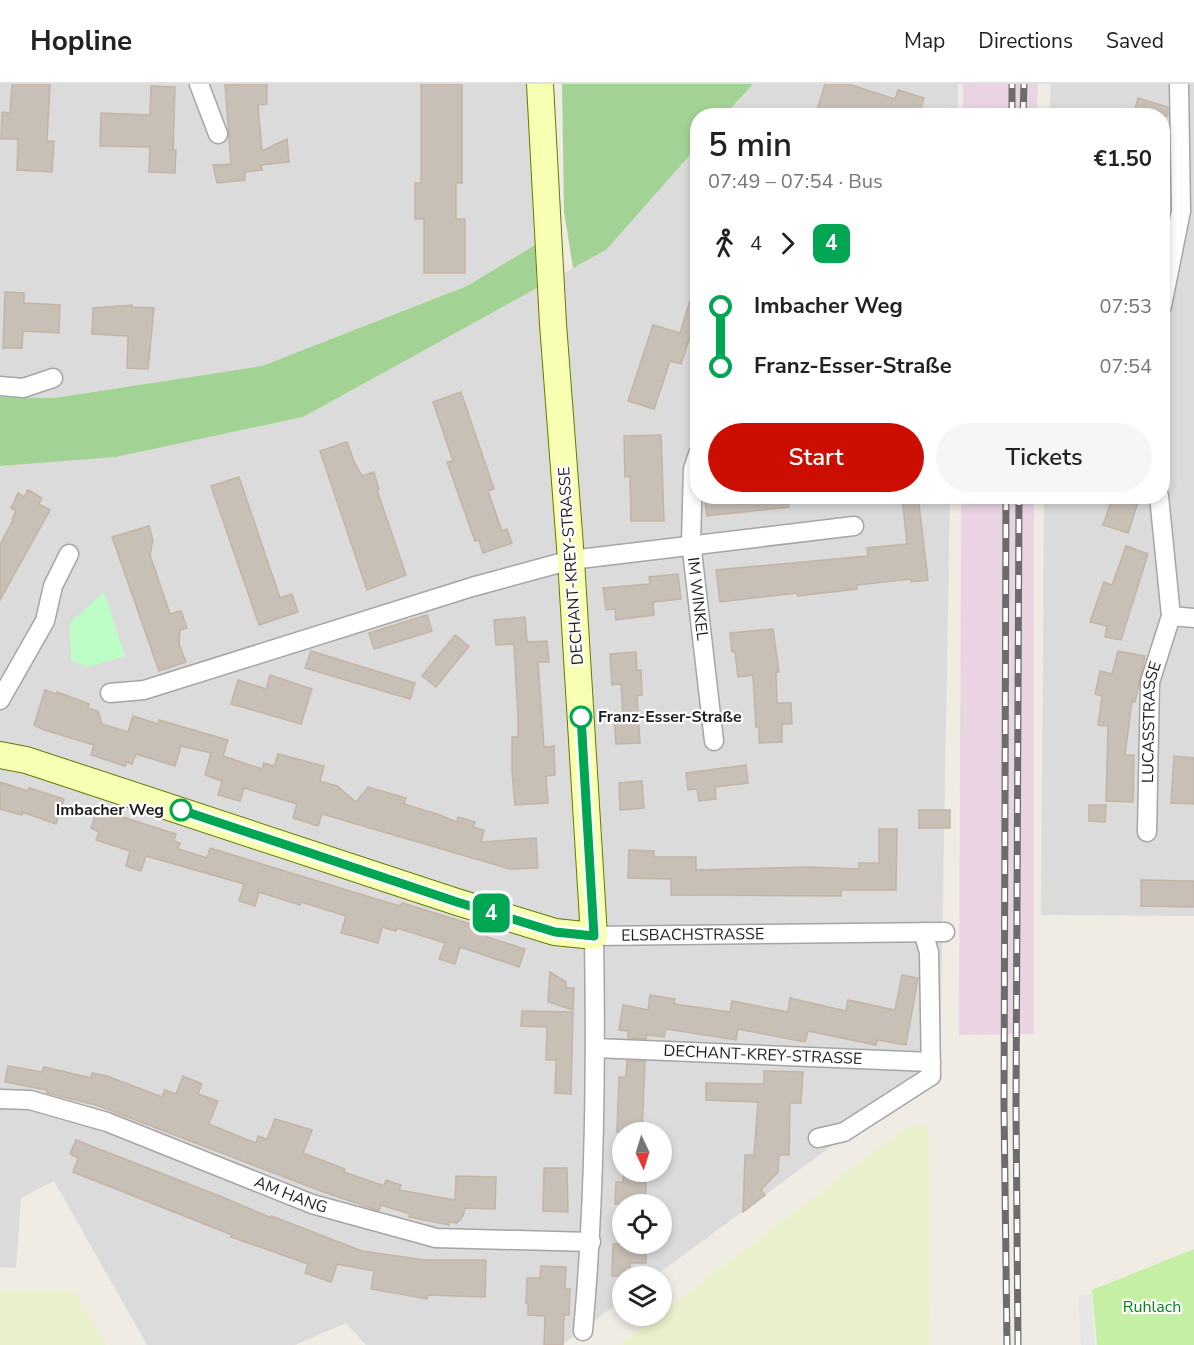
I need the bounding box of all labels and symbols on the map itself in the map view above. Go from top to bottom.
street label: DECHANT-KREY-STRASSE [553,466,589,666]
street label: IM WINKEL [682,556,713,642]
street label: LUCASSTRASSE [1137,659,1167,783]
marker: Franz-Esser-Straße [570,706,592,728]
place label: Franz-Esser-Straße [598,706,742,728]
place label: Imbacher Weg [56,799,164,821]
marker: Imbacher Weg [170,799,192,821]
line badge: 4 [472,894,510,932]
street label: ELSBACHSTRASSE [621,923,764,947]
street label: DECHANT-KREY-STRASSE [663,1040,863,1070]
north arrow [612,1122,672,1182]
street label: AM HANG [251,1171,330,1219]
park label: Ruhlach [1123,1296,1181,1318]

